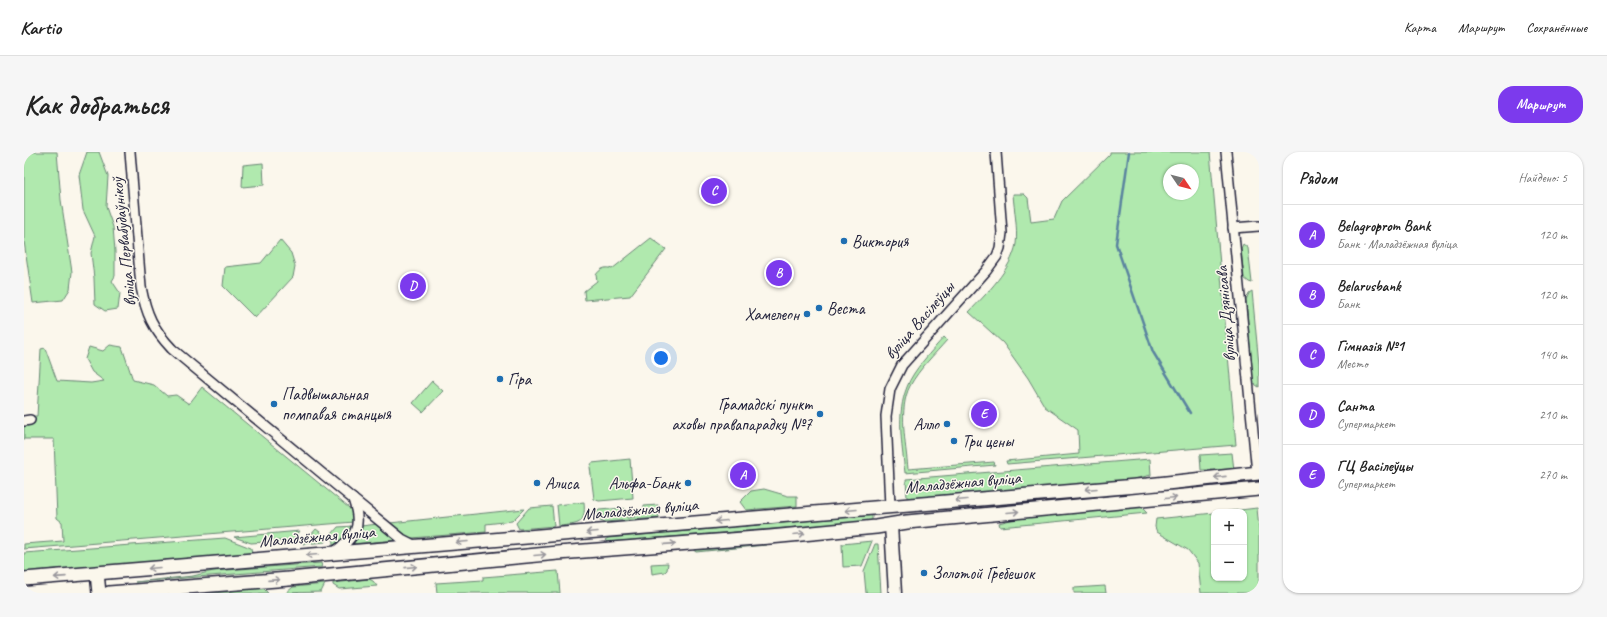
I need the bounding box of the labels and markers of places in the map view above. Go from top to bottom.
pin: C [701,176,727,206]
place label: Виктория [852,231,909,252]
marker: Виктория [839,236,849,246]
pin: B [766,258,792,288]
pin: D [400,271,426,301]
place label: Веста [827,298,866,319]
marker: Веста [814,303,824,313]
place label: Хамелеон [745,304,801,325]
marker: Хамелеон [802,309,812,319]
place label: Гіра [508,369,533,390]
marker: Гіра [495,374,505,384]
place label: Падвышальная помпавая станцыя [282,384,392,425]
place label: Грамадскі пункт аховы правапарадку №7 [671,394,813,435]
marker: Падвышальная помпавая станцыя [269,399,279,409]
pin: E [971,399,997,429]
marker: Грамадскі пункт аховы правапарадку №7 [815,409,825,419]
place label: Алло [914,414,940,435]
marker: Алло [942,419,952,429]
place label: Три цены [962,431,1015,452]
marker: Три цены [949,436,959,446]
pin: A [730,460,756,490]
place label: Алиса [545,473,580,494]
place label: Альфа-Банк [609,473,682,494]
marker: Алиса [532,478,542,488]
marker: Альфа-Банк [683,478,693,488]
place label: Золотой Гребешок [932,563,1036,584]
marker: Золотой Гребешок [919,568,929,578]

